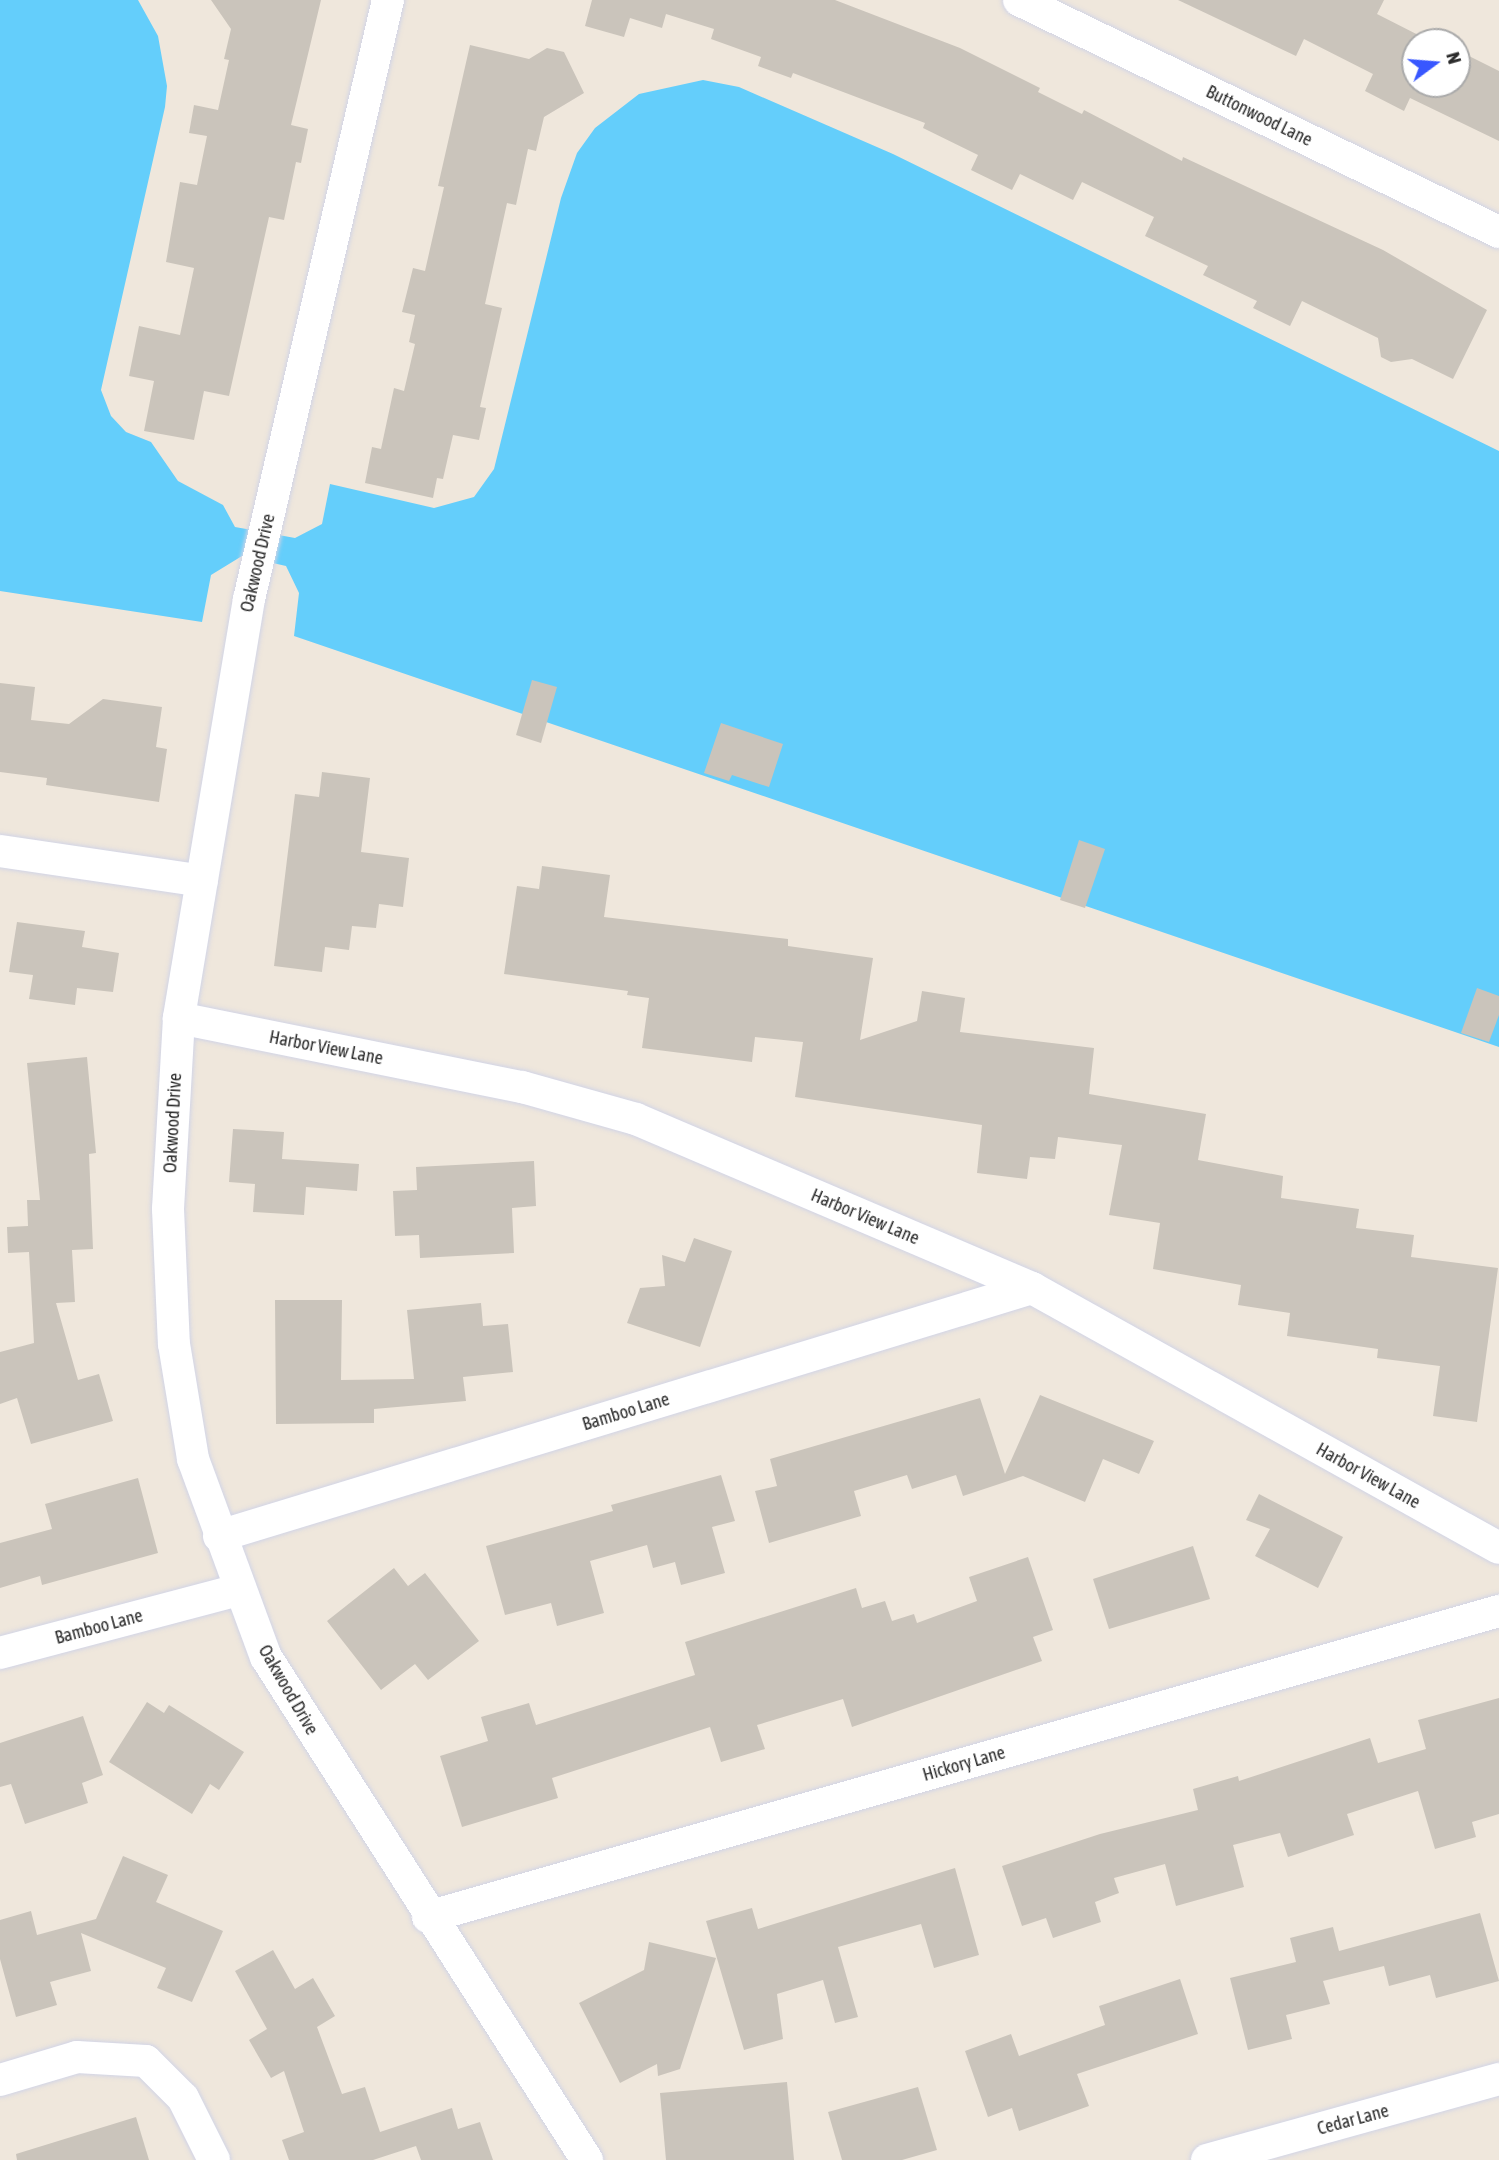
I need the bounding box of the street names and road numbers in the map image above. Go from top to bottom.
street label: Buttonwood Lane [1202,81,1316,151]
street label: Oakwood Drive [236,512,280,614]
street label: Harbor View Lane [267,1026,385,1070]
street label: Oakwood Drive [160,1072,186,1174]
street label: Harbor View Lane [808,1185,922,1249]
street label: Bamboo Lane [580,1389,672,1435]
street label: Harbor View Lane [1312,1439,1424,1513]
street label: Bamboo Lane [53,1605,145,1649]
street label: Oakwood Drive [254,1641,322,1739]
street label: Hickory Lane [920,1742,1008,1786]
street label: Cedar Lane [1315,2100,1391,2140]

